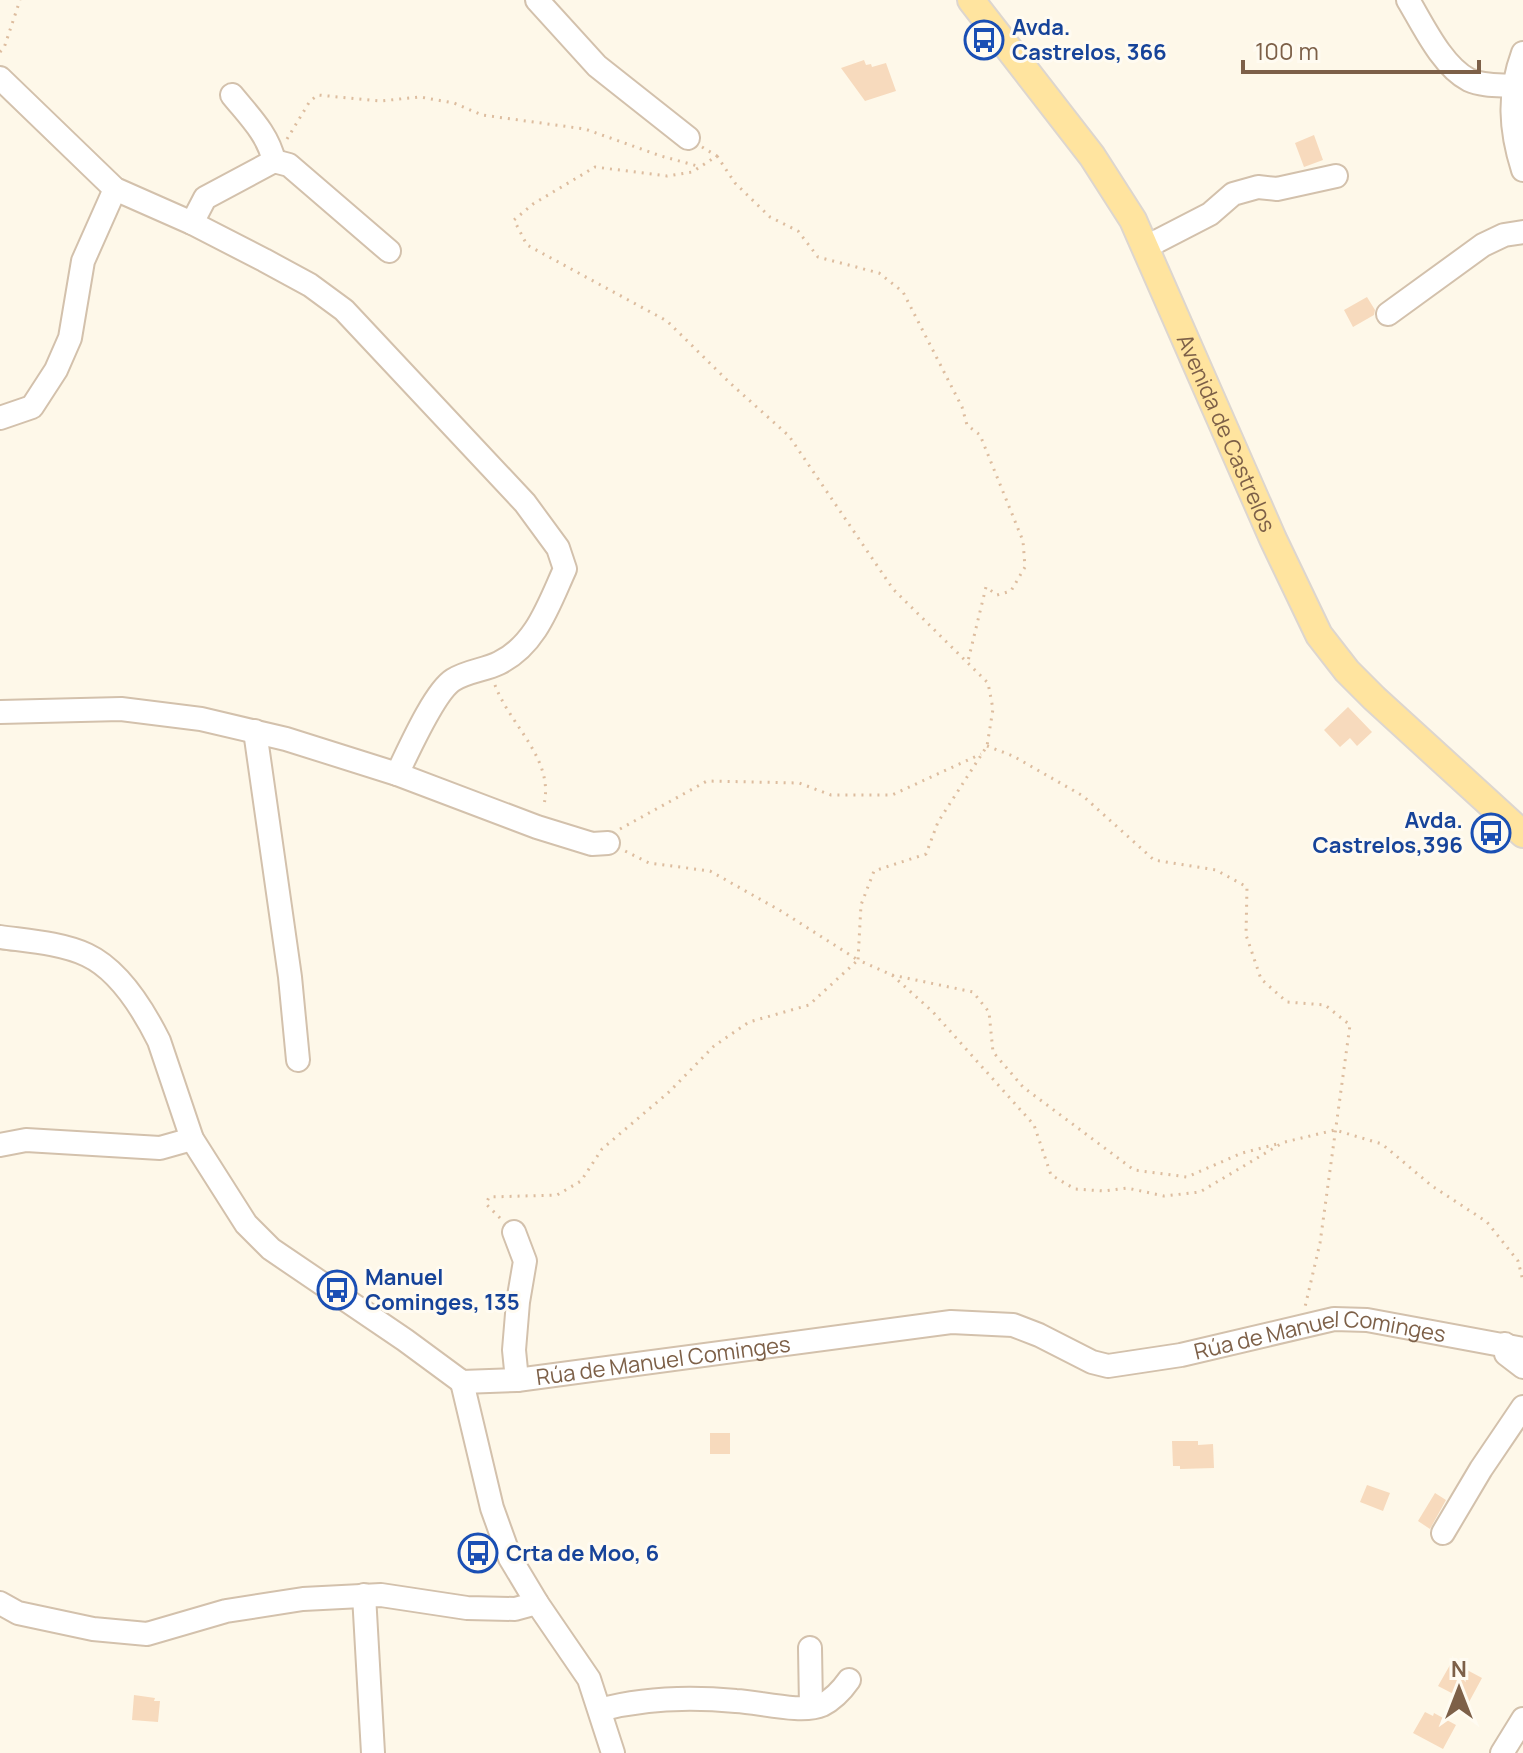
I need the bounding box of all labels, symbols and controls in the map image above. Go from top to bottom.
place label: Avda. Castrelos, 366 [1012,12,1167,67]
bus stop icon: Avda. Castrelos, 366 [963,19,1005,61]
scale bar [1243,24,1479,74]
text: 100 m [1255,34,1319,67]
street label: Avenida de Castrelos [1170,329,1283,537]
place label: Avda. Castrelos,396 [1313,805,1463,860]
bus stop icon: Avda. Castrelos,396 [1470,812,1512,854]
place label: Manuel Cominges, 135 [365,1262,520,1317]
bus stop icon: Manuel Cominges, 135 [316,1269,358,1311]
street label: Rúa de Manuel Cominges [1191,1304,1448,1366]
street label: Rúa de Manuel Cominges [534,1329,792,1392]
bus stop icon: Crta de Moo, 6 [457,1532,499,1574]
place label: Crta de Moo, 6 [506,1538,659,1568]
north arrow [1419,1649,1499,1729]
text: N [1451,1654,1467,1684]

